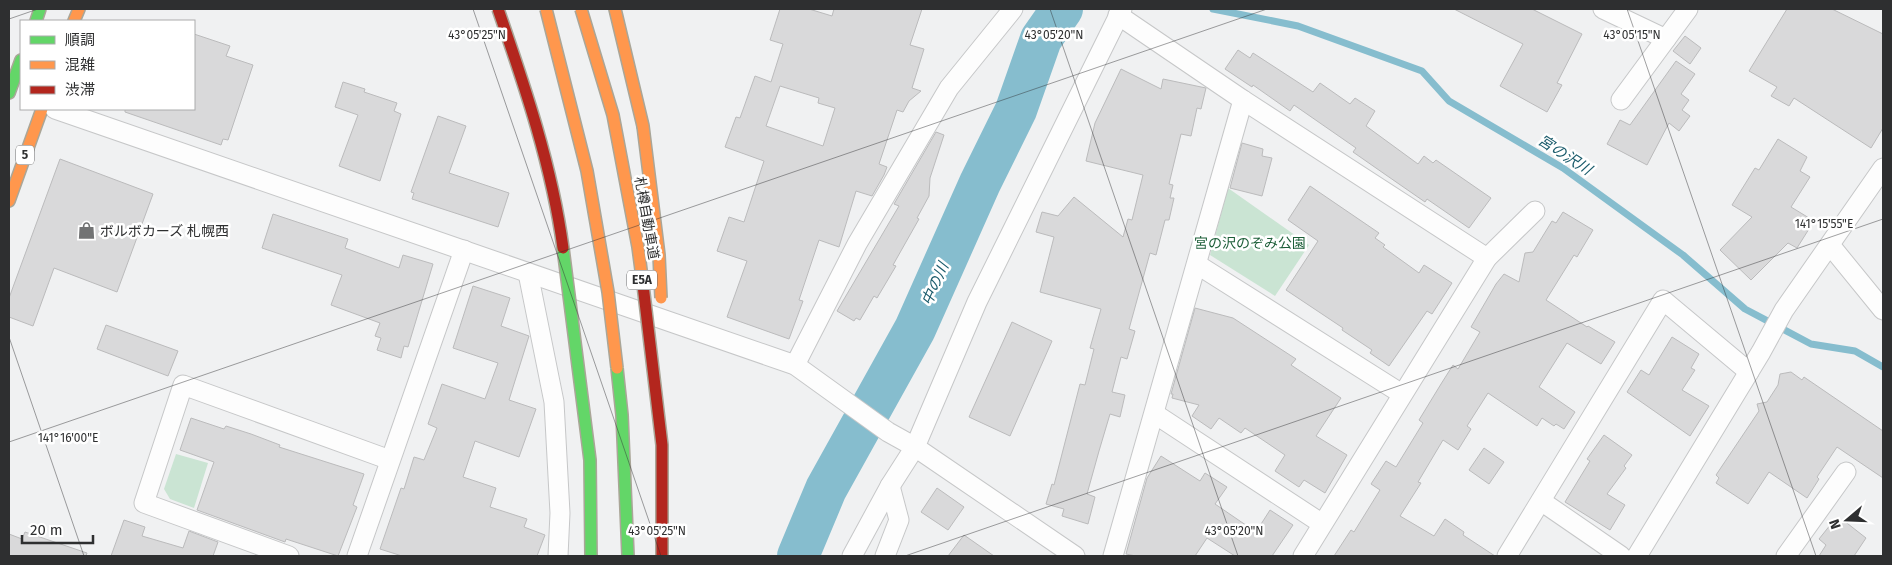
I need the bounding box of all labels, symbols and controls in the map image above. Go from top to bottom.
legend [20,20,195,110]
text: 43°05'25"N [448,28,506,42]
text: 43°05'20"N [1025,28,1083,42]
text: 43°05'15"N [1603,28,1661,42]
text: 順調 [65,31,95,49]
text: 混雑 [65,56,95,74]
text: 渋滞 [65,81,95,99]
water label: 宮の沢川 [1535,131,1597,180]
road number: 5 [16,146,34,164]
street label: 札樽自動車道 [631,175,662,261]
text: 141°15'55"E [1795,217,1853,231]
shop icon: ボルボカーズ 札幌西 [76,221,96,241]
place label: ボルボカーズ 札幌西 [100,223,229,240]
park label: 宮の沢のぞみ公園 [1194,235,1306,252]
water label: 中の川 [918,258,953,308]
road number: E5A [627,270,657,290]
text: 141°16'00"E [38,431,98,445]
north arrow [1822,495,1872,545]
scale bar [22,512,94,544]
text: N [1826,517,1845,531]
text: 20 m [30,521,63,539]
text: 43°05'25"N [628,524,686,538]
text: 43°05'20"N [1205,524,1263,538]

